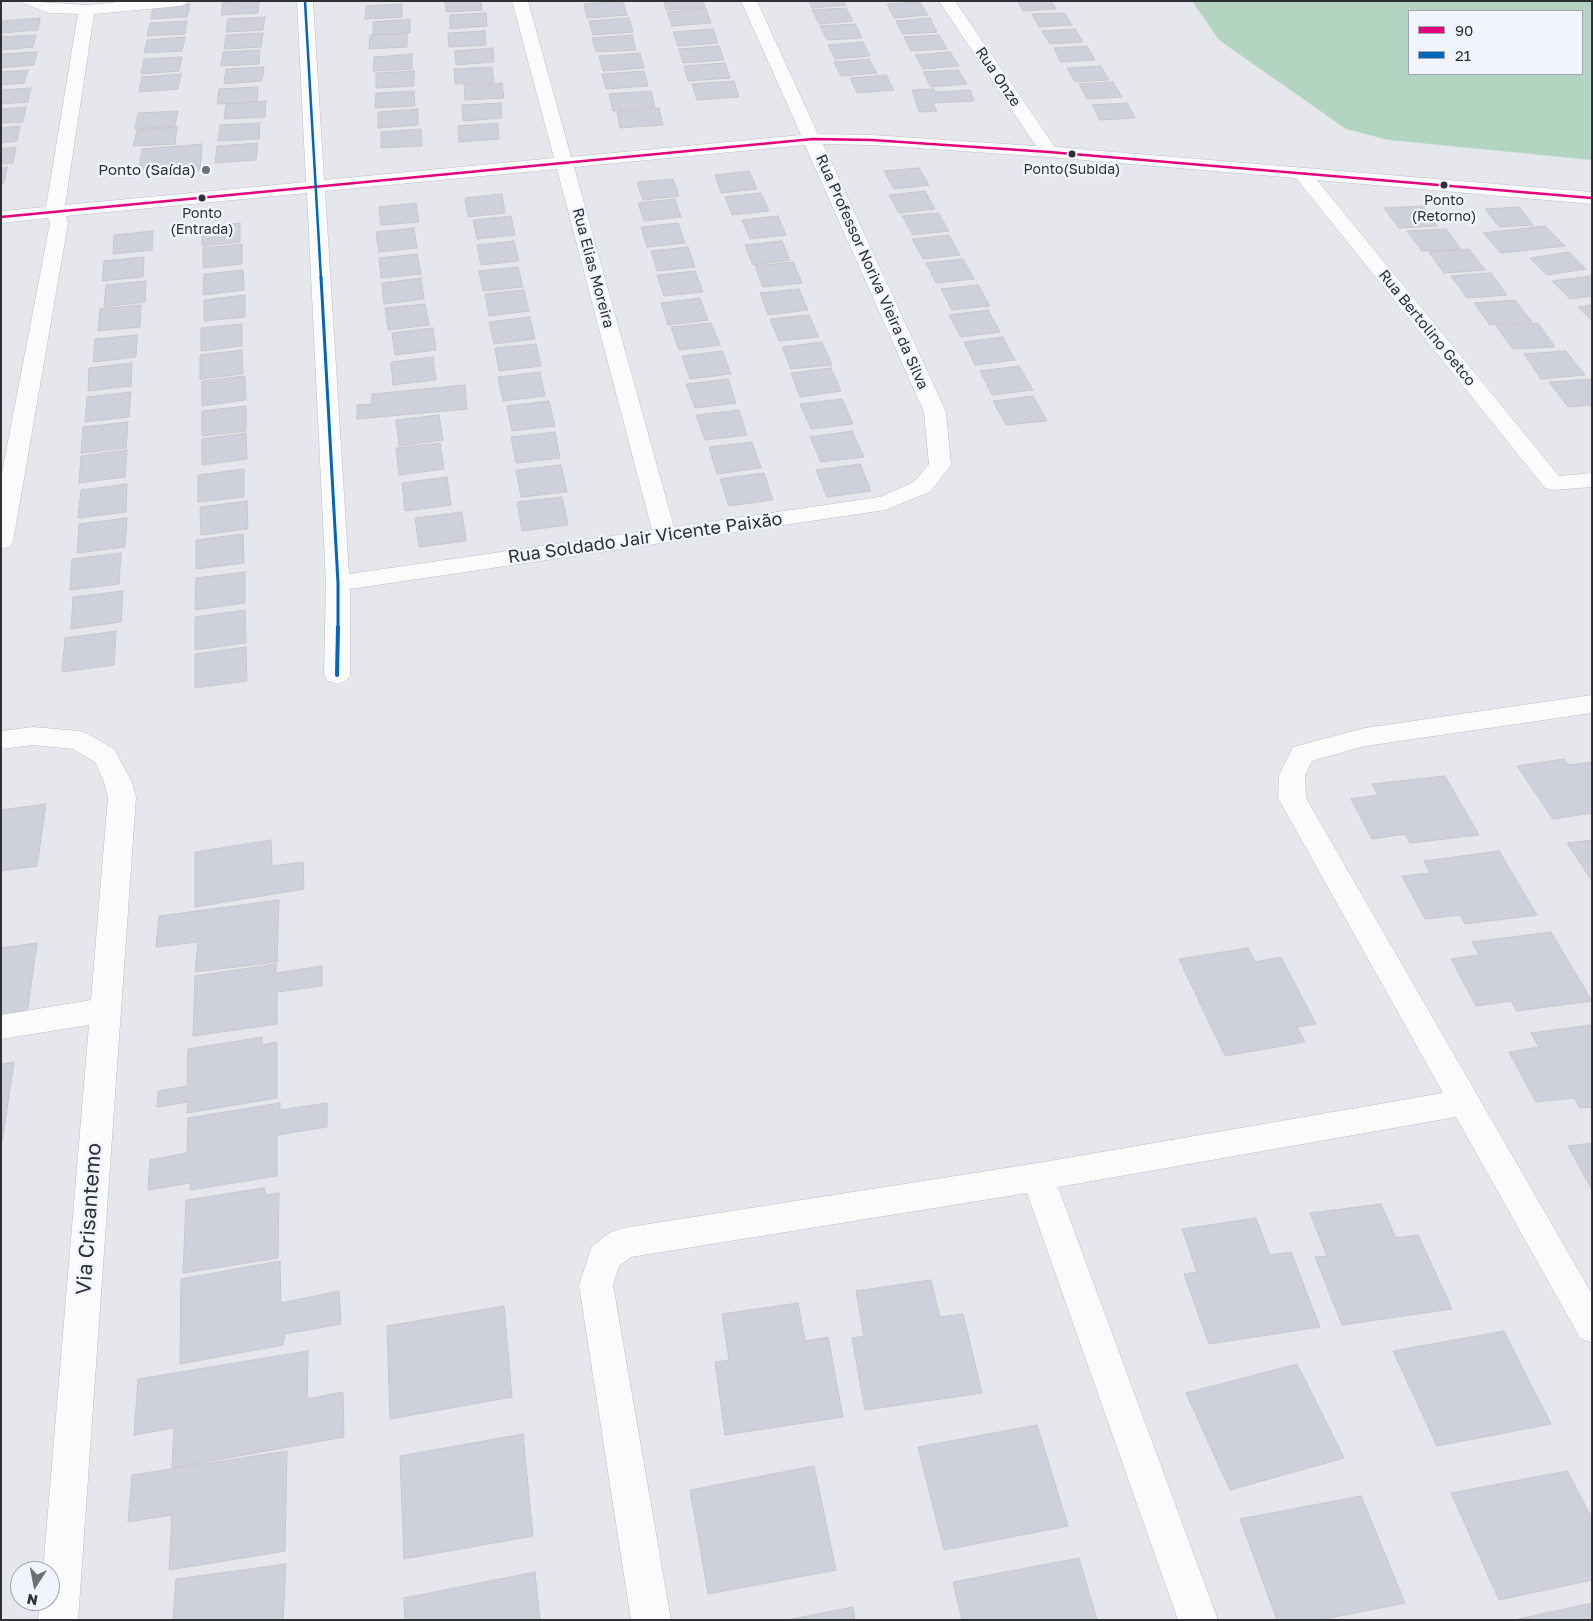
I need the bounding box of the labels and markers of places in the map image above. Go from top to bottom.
marker: Ponto(Subida) [1067,149,1077,159]
place label: Ponto (Saída) [98,161,196,179]
place label: Ponto(Subida) [1024,162,1120,178]
marker: Ponto (Saída) [200,164,212,176]
marker: Ponto (Retorno) [1439,180,1449,190]
marker: Ponto (Entrada) [197,193,207,203]
place label: Ponto (Retorno) [1412,193,1476,226]
place label: Ponto (Entrada) [171,206,233,238]

